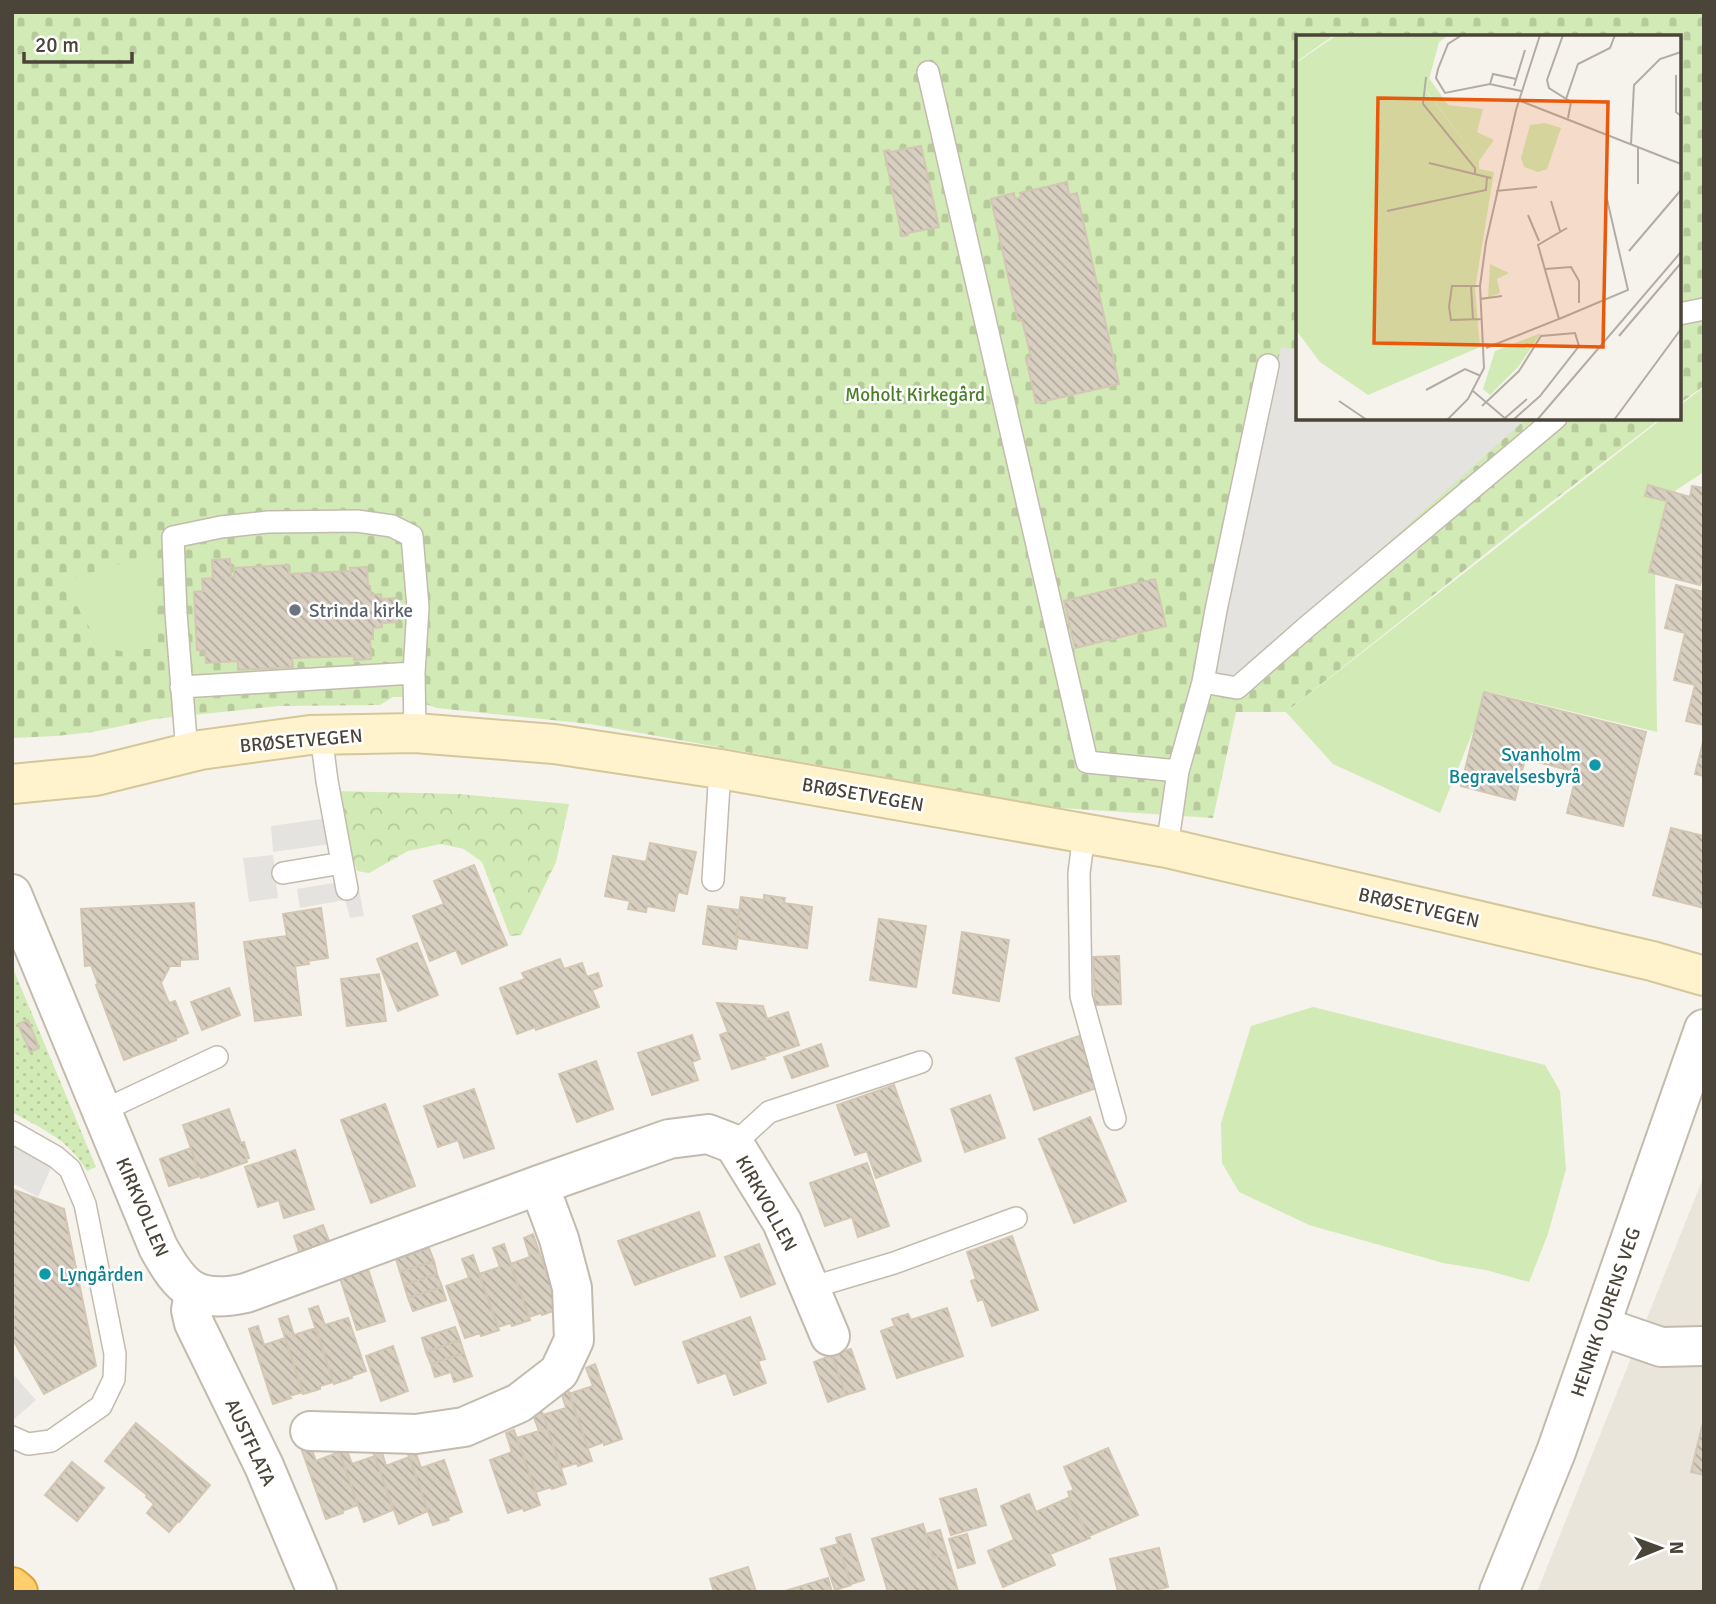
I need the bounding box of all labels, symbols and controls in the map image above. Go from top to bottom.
scale bar [24,21,133,65]
text: 20 m [35,32,79,58]
inset map [1296,35,1681,420]
park label: Moholt Kirkegård [845,383,985,407]
place label: Strinda kirke [309,599,413,623]
marker: Strinda kirke [287,602,303,618]
street label: BRØSETVEGEN [239,724,364,758]
place label: Svanholm Begravelsesbyrå [1449,743,1581,789]
marker: Svanholm Begravelsesbyrå [1587,757,1603,773]
street label: BRØSETVEGEN [800,772,926,818]
street label: BRØSETVEGEN [1356,882,1482,934]
street label: KIRKVOLLEN [730,1151,802,1256]
street label: KIRKVOLLEN [110,1154,174,1261]
street label: HENRIK OURENS VEG [1566,1224,1646,1400]
place label: Lyngården [59,1263,144,1287]
marker: Lyngården [37,1266,53,1282]
street label: AUSTFLATA [220,1395,281,1490]
north arrow [1625,1513,1695,1583]
text: N [1664,1541,1688,1555]

